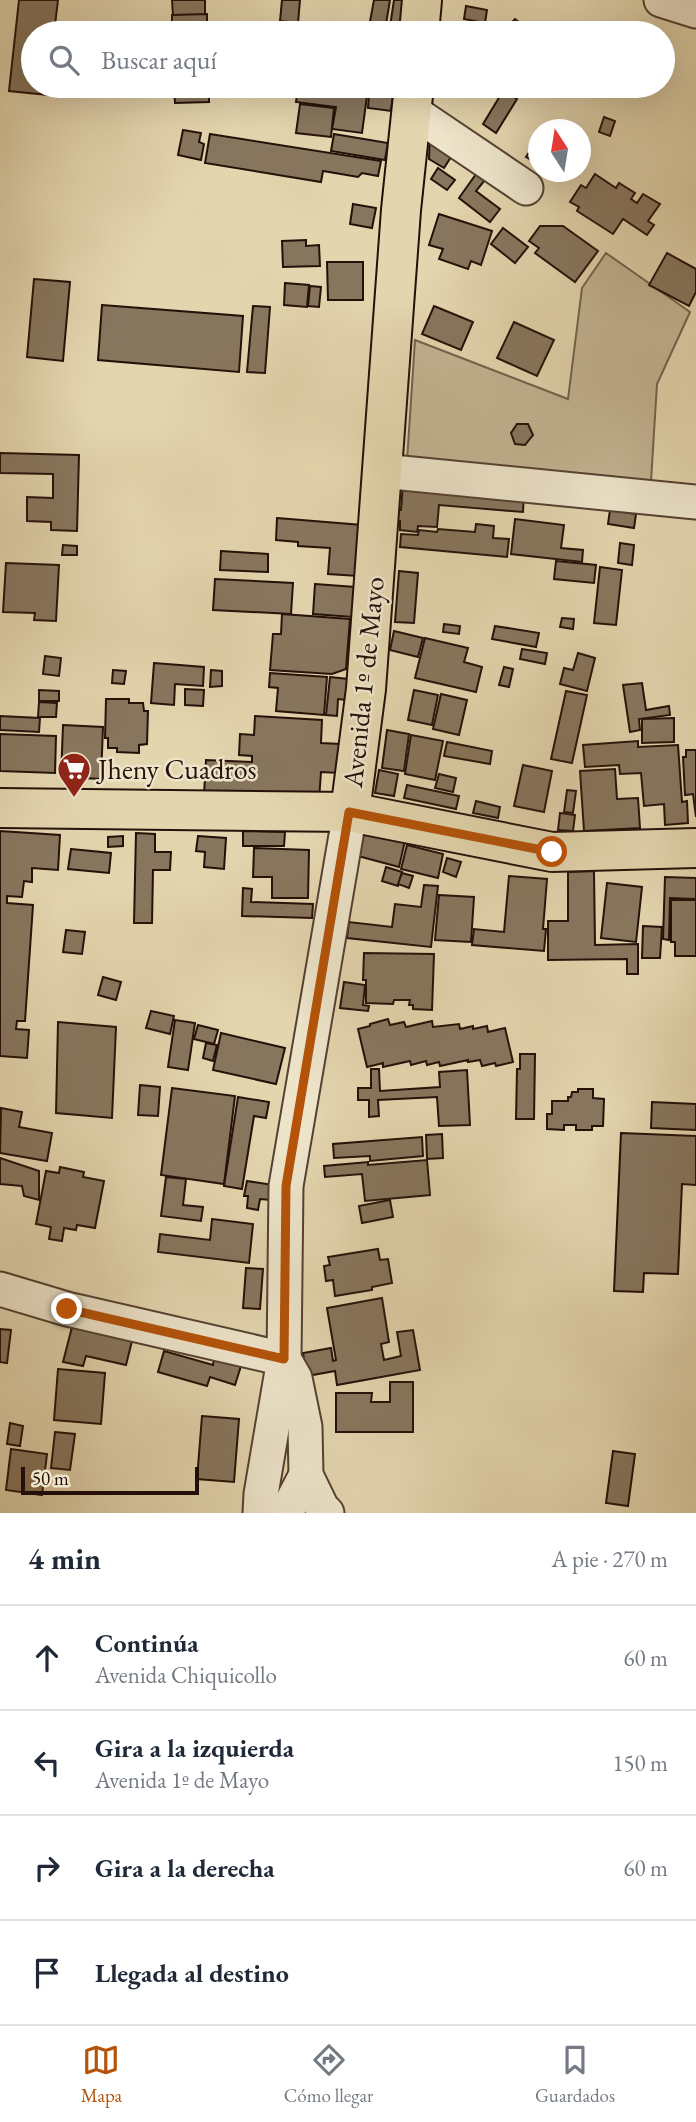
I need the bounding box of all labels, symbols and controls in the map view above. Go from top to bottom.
search box [21,21,675,98]
icon: search [45,41,83,79]
text: Buscar aquí [101,43,217,77]
north arrow [528,119,591,182]
street label: Avenida 1º de Mayo [334,575,392,790]
supermarket icon: Jheny Cuadros [55,750,93,799]
place label: Jheny Cuadros [96,751,257,787]
route start [536,836,567,867]
route end [51,1293,82,1324]
scale bar [21,1464,200,1496]
text: 50 m [32,1466,69,1491]
text: 4 min [28,1539,101,1578]
text: A pie · 270 m [552,1544,668,1574]
text: Continúa [95,1626,199,1660]
icon: ahead [28,1639,66,1677]
text: 60 m [623,1643,668,1673]
text: Avenida Chiquicollo [95,1660,277,1690]
text: Gira a la izquierda [95,1731,294,1765]
icon: left [28,1744,66,1782]
text: 150 m [612,1748,668,1778]
text: Avenida 1º de Mayo [95,1765,269,1795]
icon: right [28,1849,66,1887]
text: Gira a la derecha [95,1851,275,1885]
text: 60 m [623,1853,668,1883]
icon: arrive [28,1954,66,1992]
text: Llegada al destino [95,1956,289,1990]
tab: Mapa [81,2041,122,2108]
tab: Cómo llegar [284,2041,373,2108]
tab: Guardados [535,2041,615,2108]

